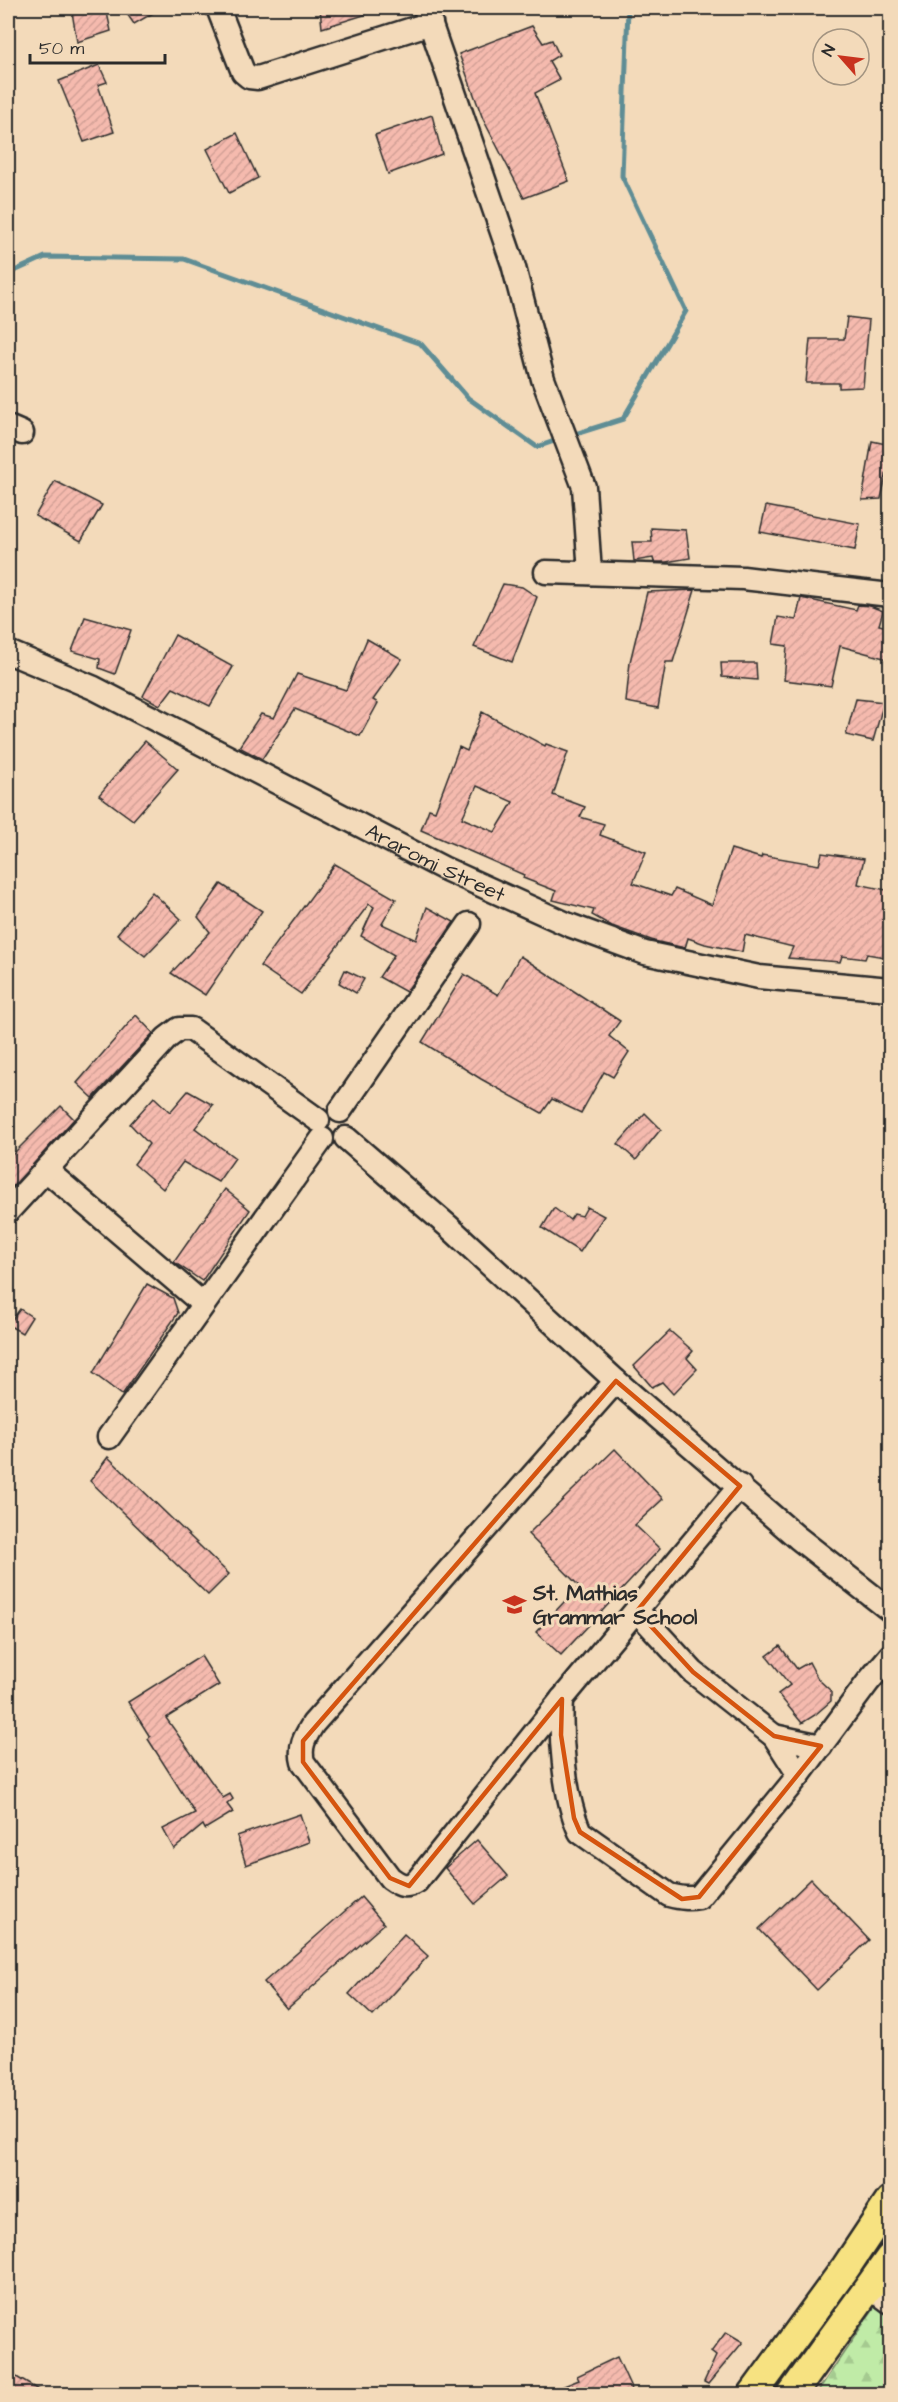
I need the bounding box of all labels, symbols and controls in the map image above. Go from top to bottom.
scale bar [30,27,165,65]
north arrow [811,27,871,87]
text: 50 m [39,36,84,61]
text: N [817,41,841,60]
street label: Araromi Street [361,816,511,909]
place label: St. Mathias Grammar School [532,1579,698,1632]
school or university icon: St. Mathias Grammar School [502,1592,528,1618]

